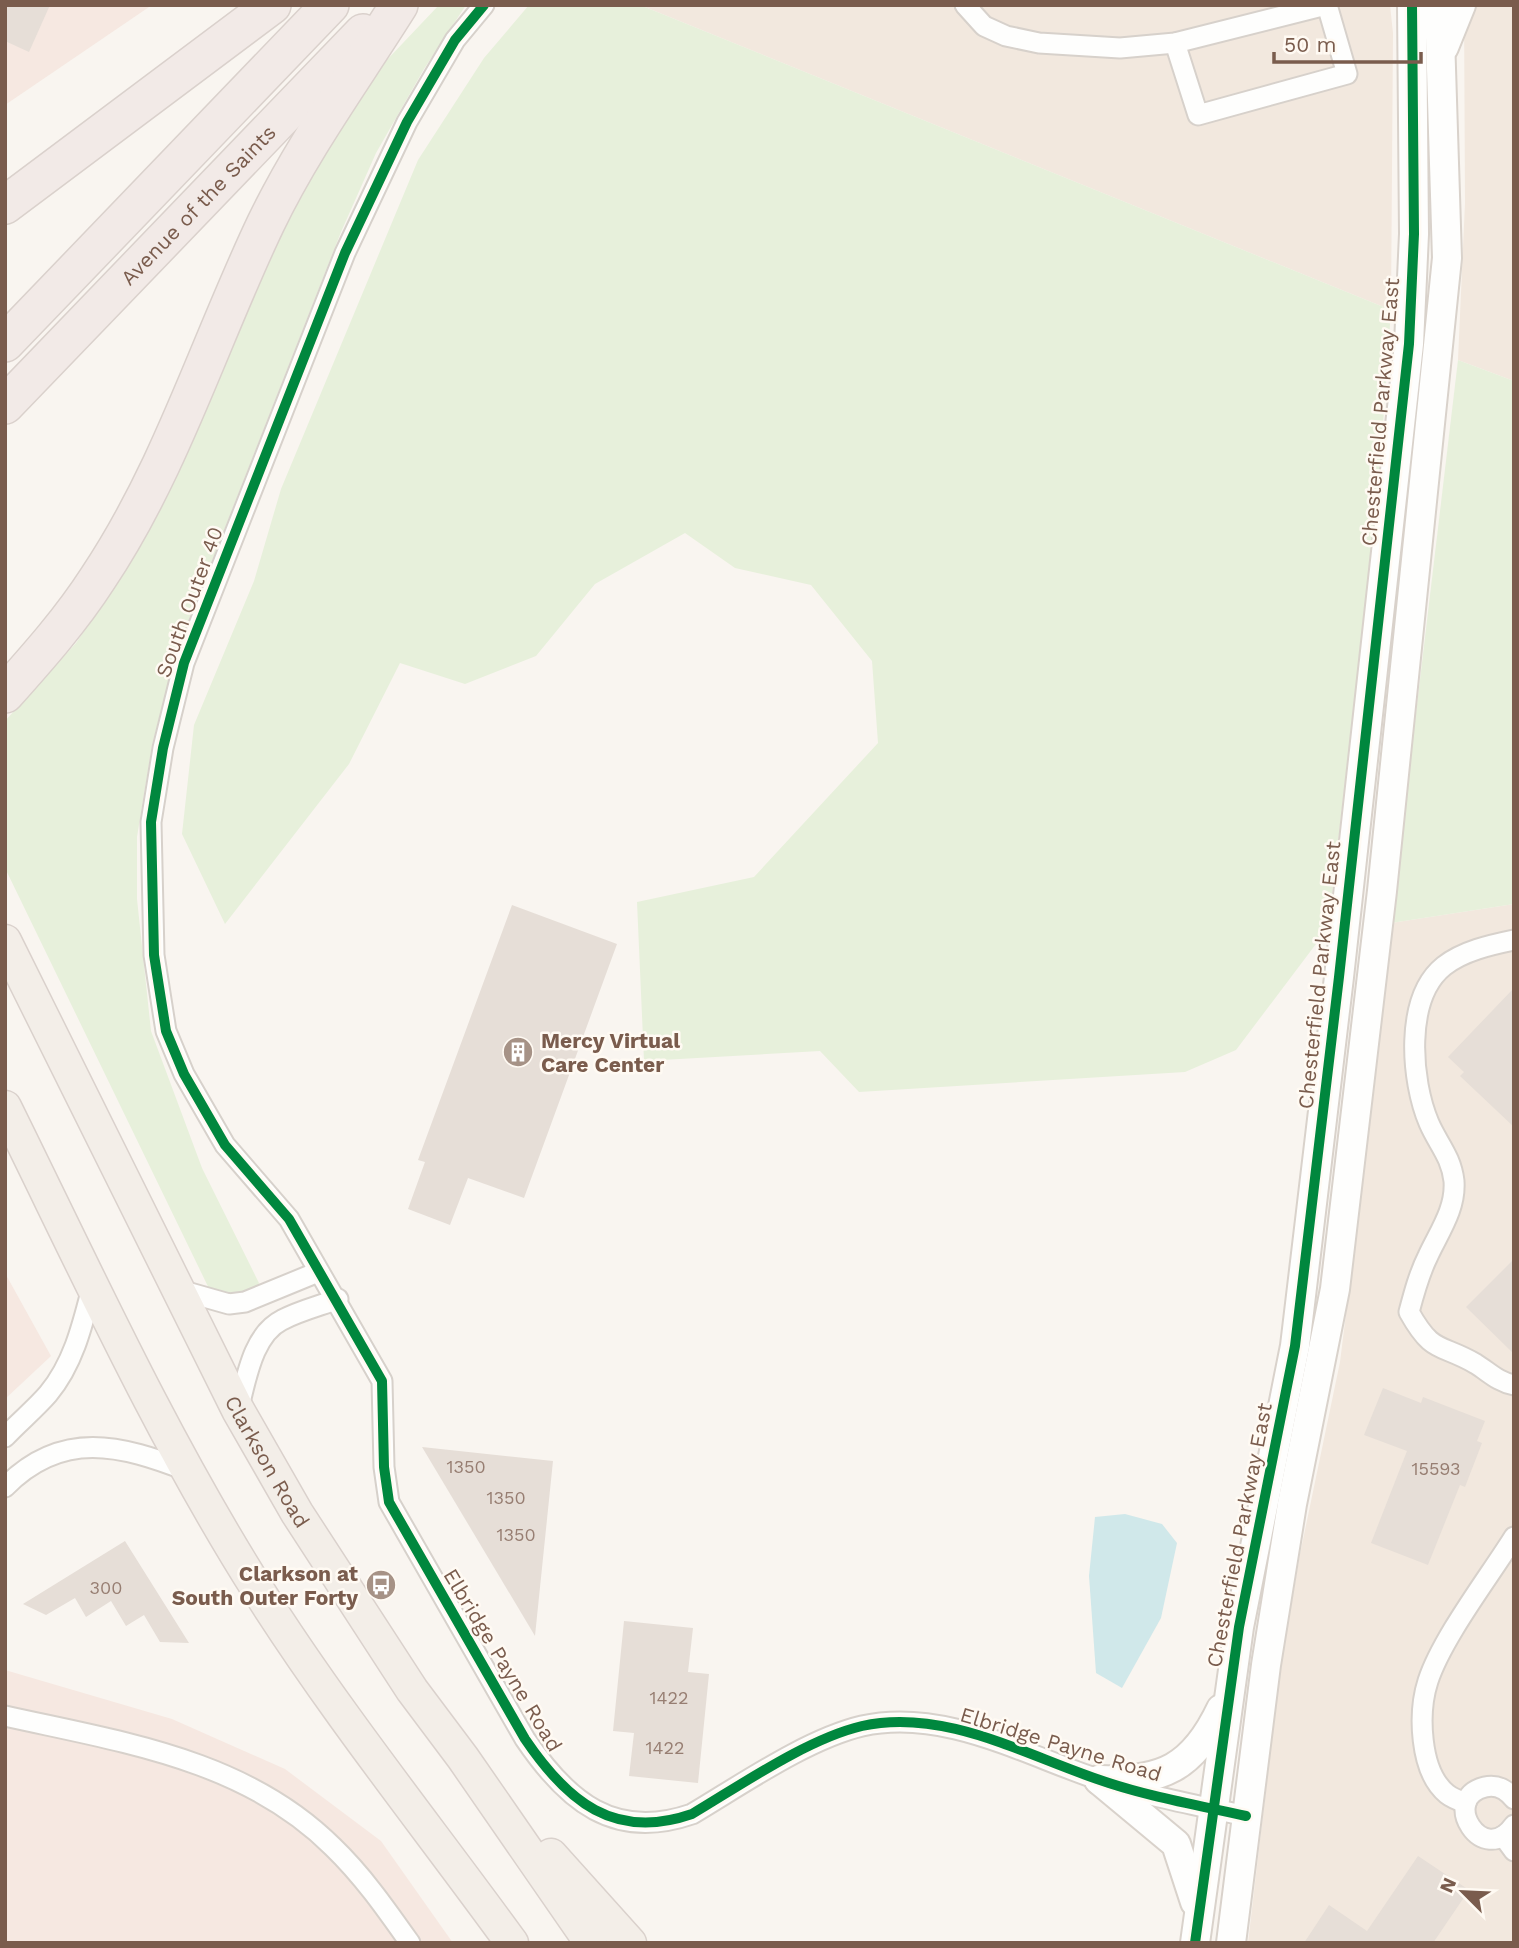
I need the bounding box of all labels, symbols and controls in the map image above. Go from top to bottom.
scale bar [1274,21,1421,65]
text: 50 m [1284,32,1336,57]
street label: Avenue of the Saints [115,119,281,290]
street label: Chesterfield Parkway East [1356,277,1404,547]
street label: South Outer 40 [150,523,228,681]
street label: Chesterfield Parkway East [1292,840,1346,1110]
place label: Mercy Virtual Care Center [541,1028,680,1077]
building icon: Mercy Virtual Care Center [501,1035,535,1069]
street label: Clarkson Road [220,1391,315,1532]
street label: Chesterfield Parkway East [1201,1400,1277,1670]
house number: 1350 [446,1456,486,1477]
house number: 15593 [1411,1458,1461,1479]
house number: 1350 [486,1487,526,1508]
house number: 1350 [496,1524,536,1545]
place label: Clarkson at South Outer Forty [172,1561,358,1610]
street label: Elbridge Payne Road [438,1564,568,1756]
bus stop icon: Clarkson at South Outer Forty [364,1568,398,1602]
house number: 300 [90,1577,122,1598]
house number: 1422 [649,1687,689,1708]
street label: Elbridge Payne Road [957,1701,1165,1787]
house number: 1422 [645,1737,685,1758]
north arrow [1428,1857,1498,1927]
text: N [1435,1874,1461,1896]

